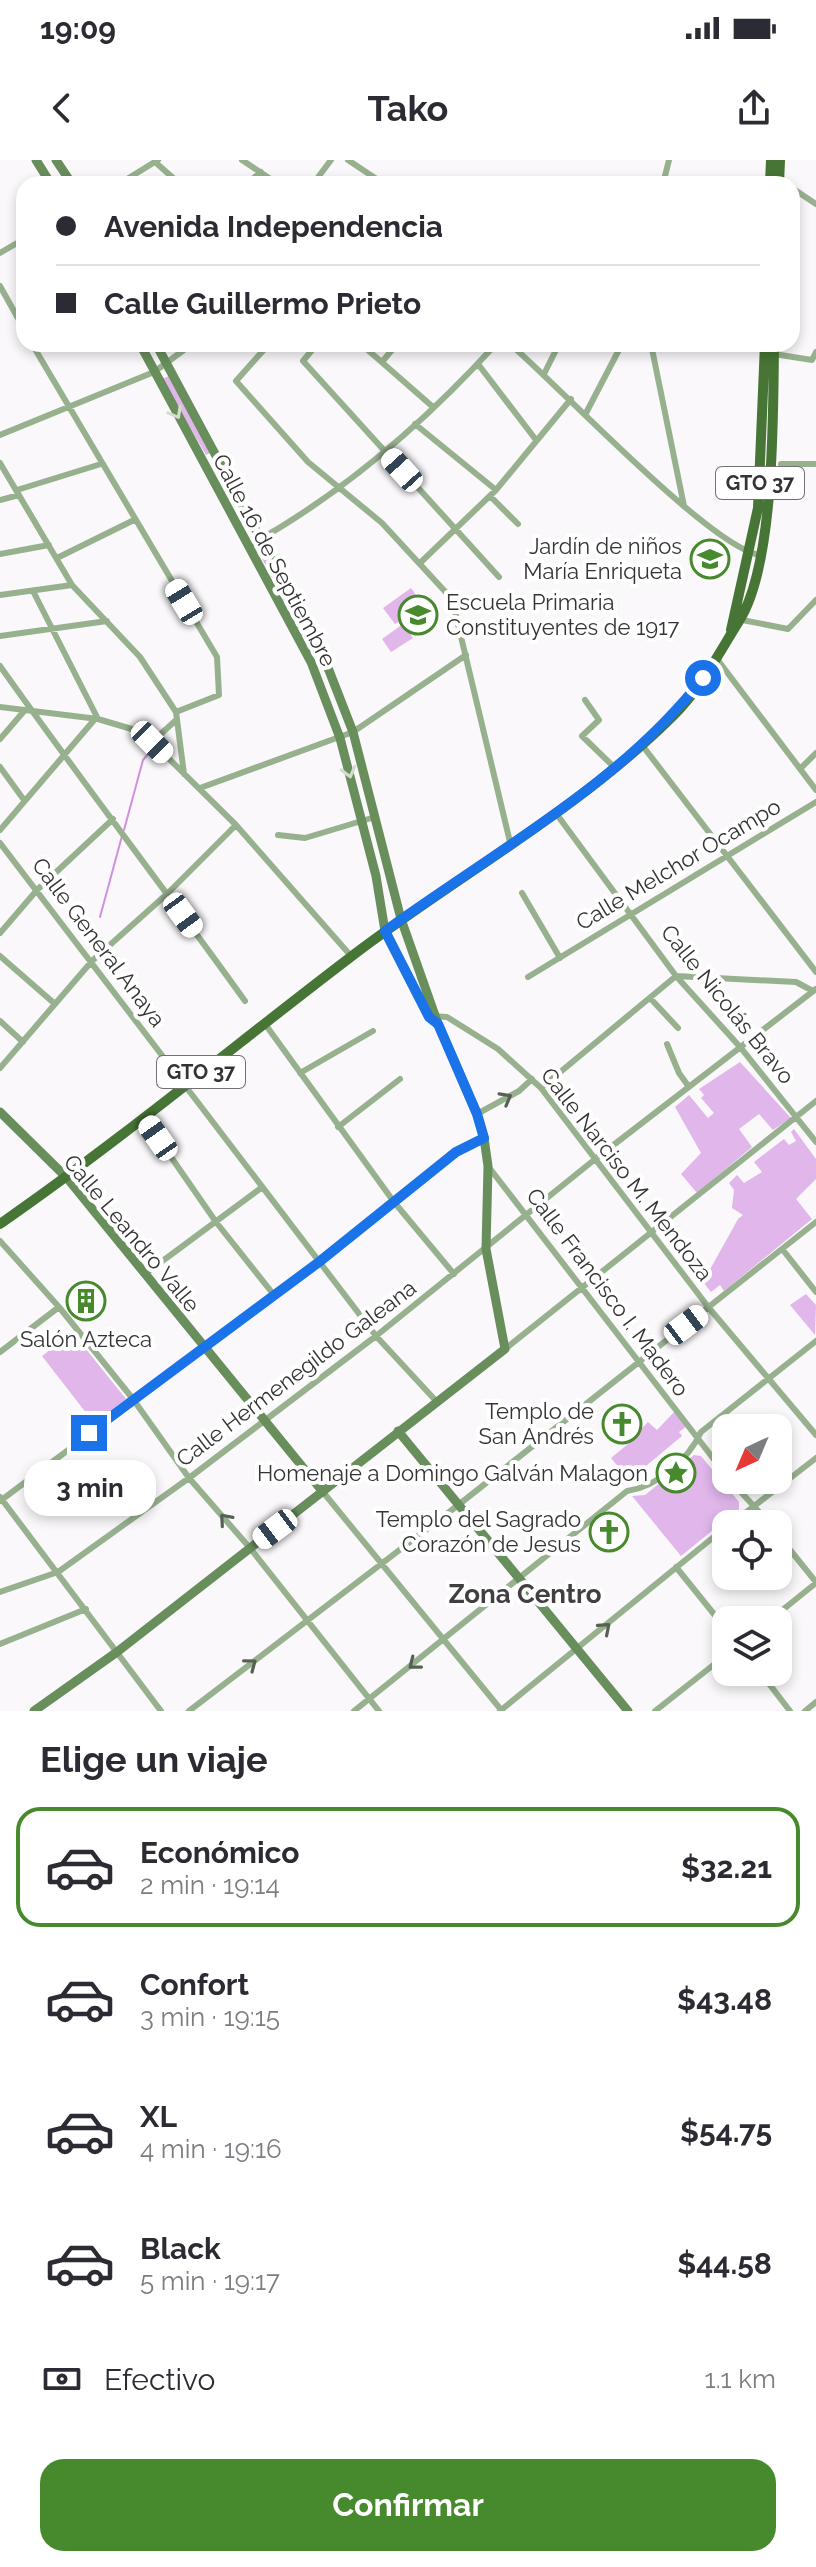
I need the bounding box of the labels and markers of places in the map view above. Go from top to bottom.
place label: Jardín de niños María Enriqueta [523,533,682,584]
school or university icon: Jardín de niños María Enriqueta [689,538,731,580]
place label: Escuela Primaria Constituyentes de 1917 [446,589,680,640]
school or university icon: Escuela Primaria Constituyentes de 1917 [397,594,439,636]
building icon: Salón Azteca [65,1280,107,1322]
place label: Salón Azteca [20,1326,152,1352]
place label: Templo de San Andrés [479,1398,594,1449]
church icon: Templo de San Andrés [601,1403,643,1445]
place icon: Homenaje a Domingo Galván Malagon [655,1452,697,1494]
place label: Homenaje a Domingo Galván Malagon [257,1460,648,1486]
place label: Templo del Sagrado Corazón de Jesus [376,1506,581,1557]
church icon: Templo del Sagrado Corazón de Jesus [588,1511,630,1553]

